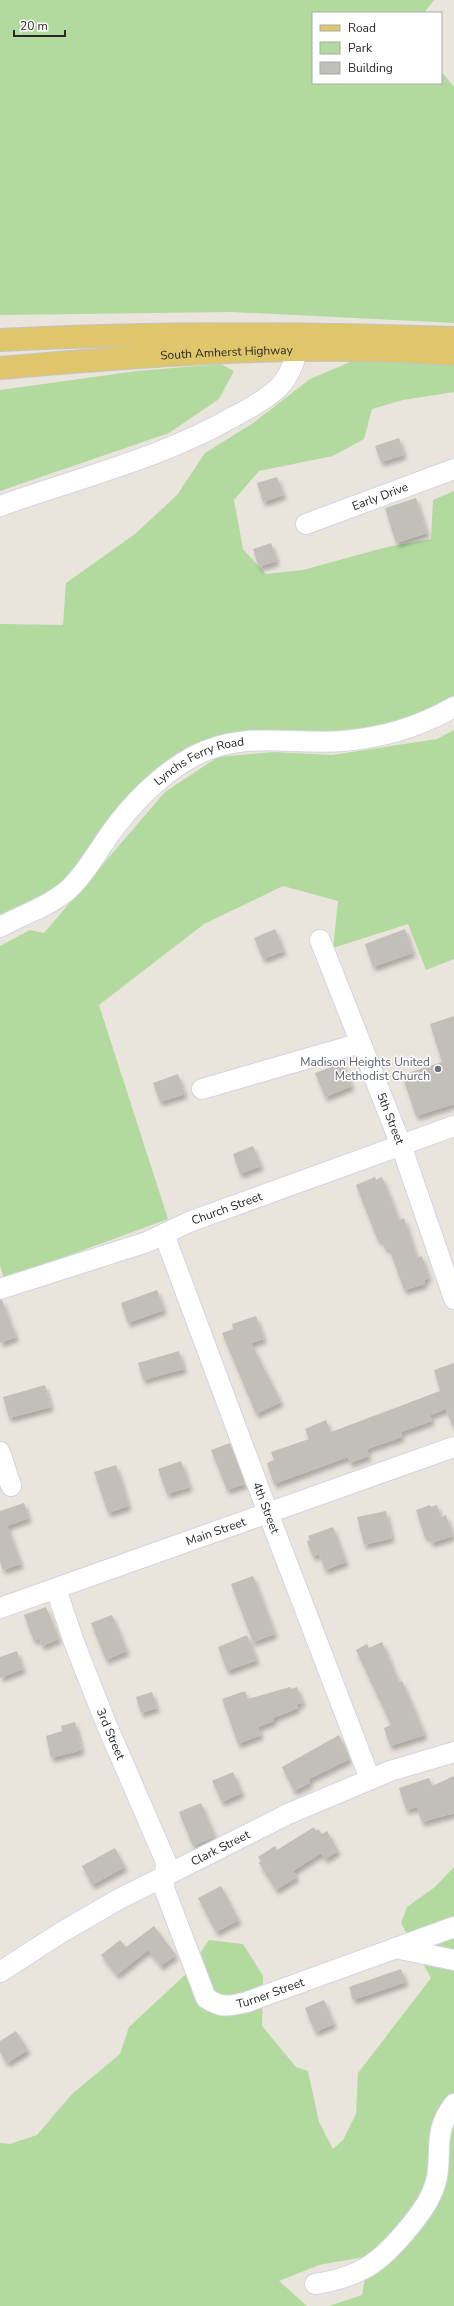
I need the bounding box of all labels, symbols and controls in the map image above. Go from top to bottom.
scale bar [14,12,65,38]
legend [312,12,442,84]
text: 20 m [20,18,48,34]
text: Road [348,20,376,36]
text: Park [348,40,373,56]
text: Building [348,60,393,76]
street label: South Amherst Highway [160,342,294,364]
street label: Early Drive [350,479,410,514]
street label: Lynchs Ferry Road [151,733,245,789]
place label: Madison Heights United Methodist Church [300,1054,430,1084]
marker: Madison Heights United Methodist Church [433,1064,443,1074]
street label: 5th Street [373,1090,408,1147]
street label: Church Street [189,1188,265,1228]
street label: 4th Street [249,1479,283,1536]
street label: Main Street [184,1513,249,1549]
street label: 3rd Street [93,1706,129,1763]
street label: Clark Street [188,1826,253,1870]
street label: Turner Street [235,1974,307,2012]

